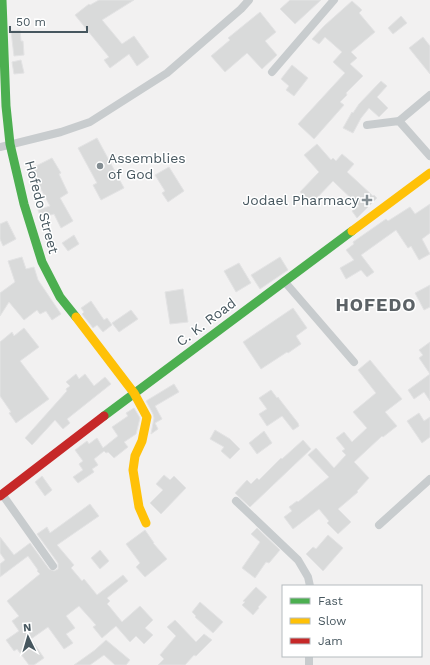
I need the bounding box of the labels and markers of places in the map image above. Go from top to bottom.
place label: Assemblies of God [108,150,186,182]
marker: Assemblies of God [95,161,105,171]
place label: Jodael Pharmacy [243,192,360,208]
marker: Jodael Pharmacy [362,195,372,205]

